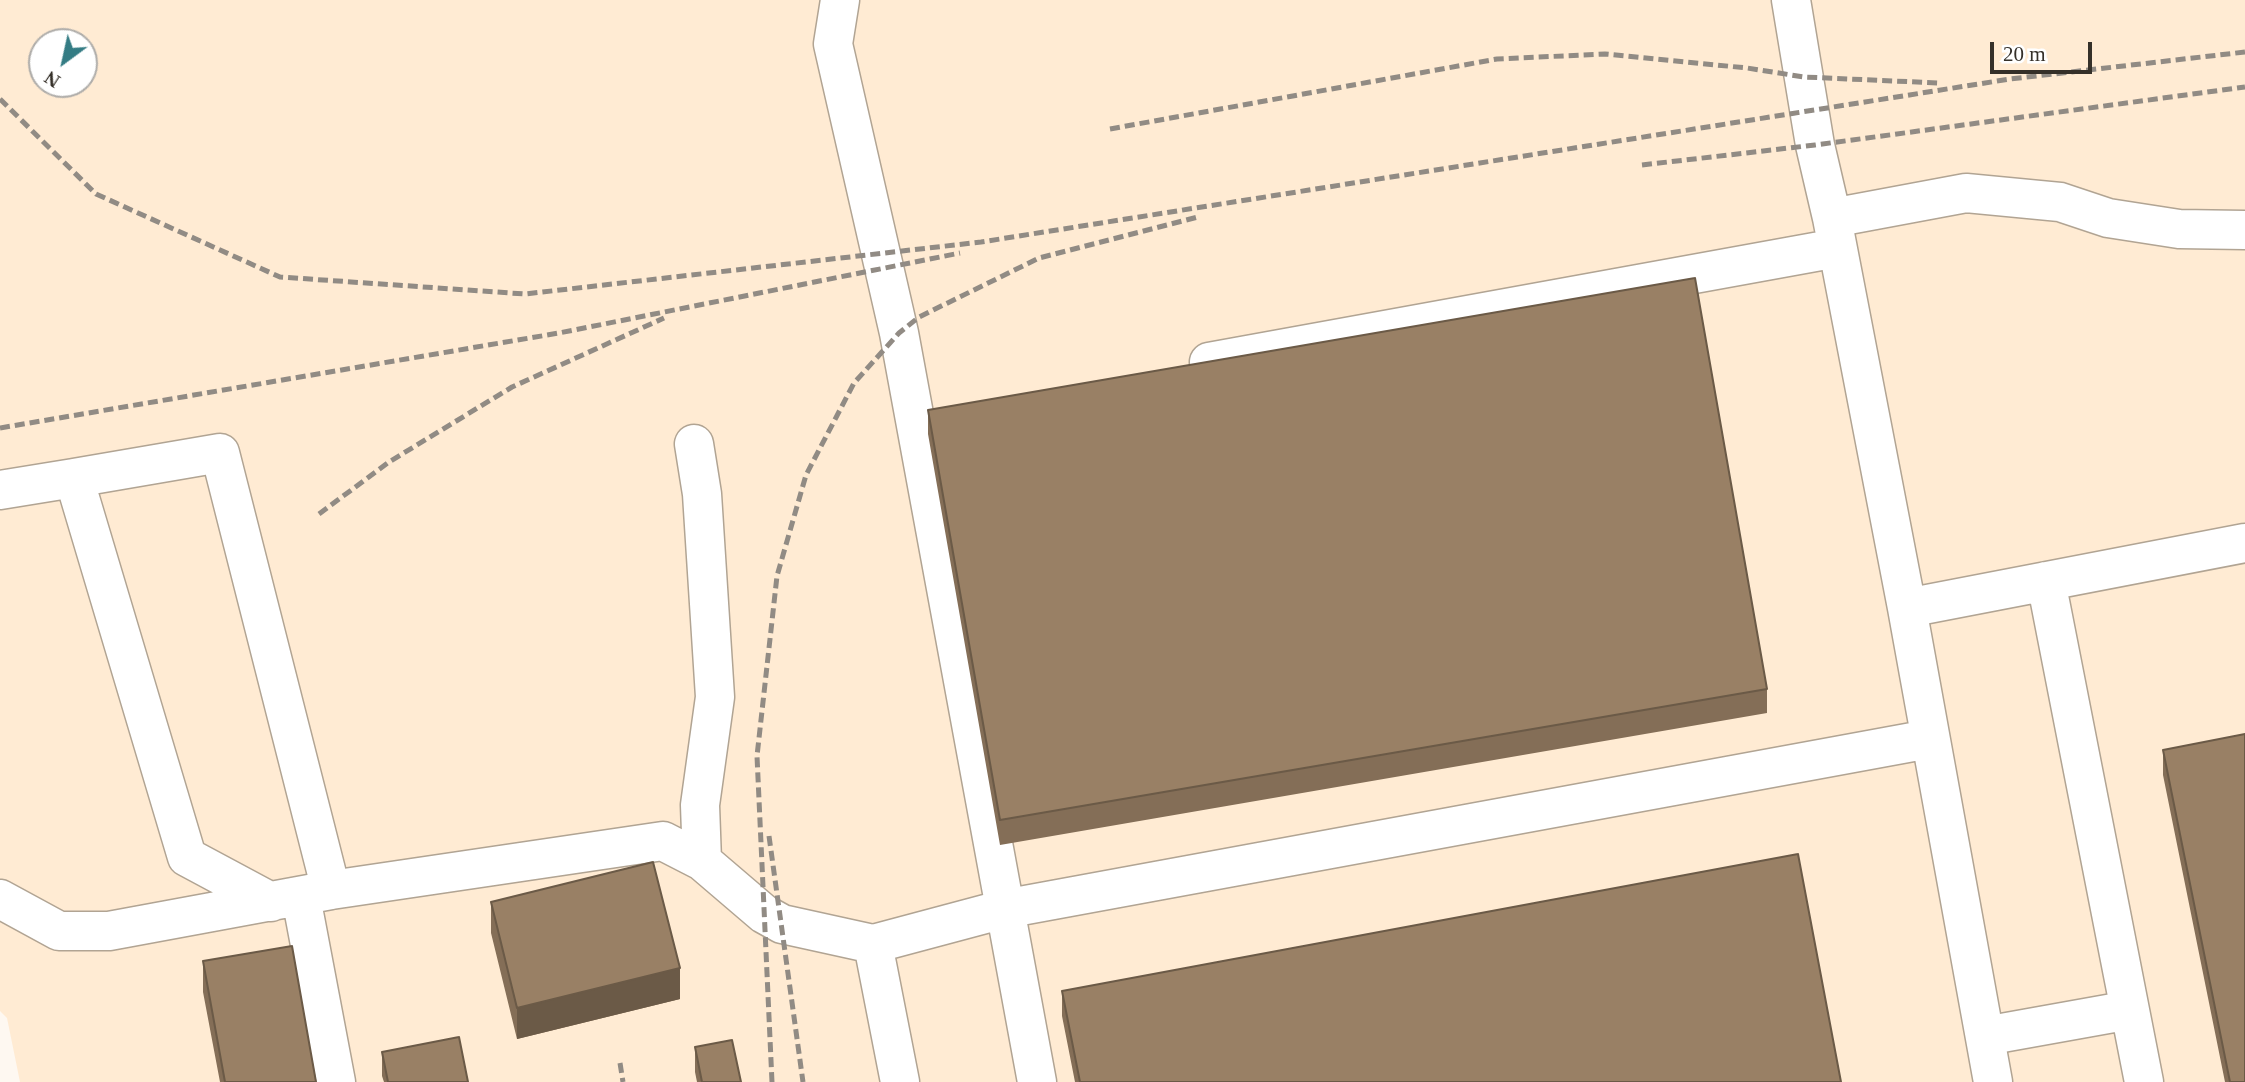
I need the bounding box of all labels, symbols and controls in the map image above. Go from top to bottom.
north arrow [28,28,98,98]
scale bar [1993,28,2094,72]
text: 20 m [2003,42,2046,66]
text: N [41,67,64,92]

